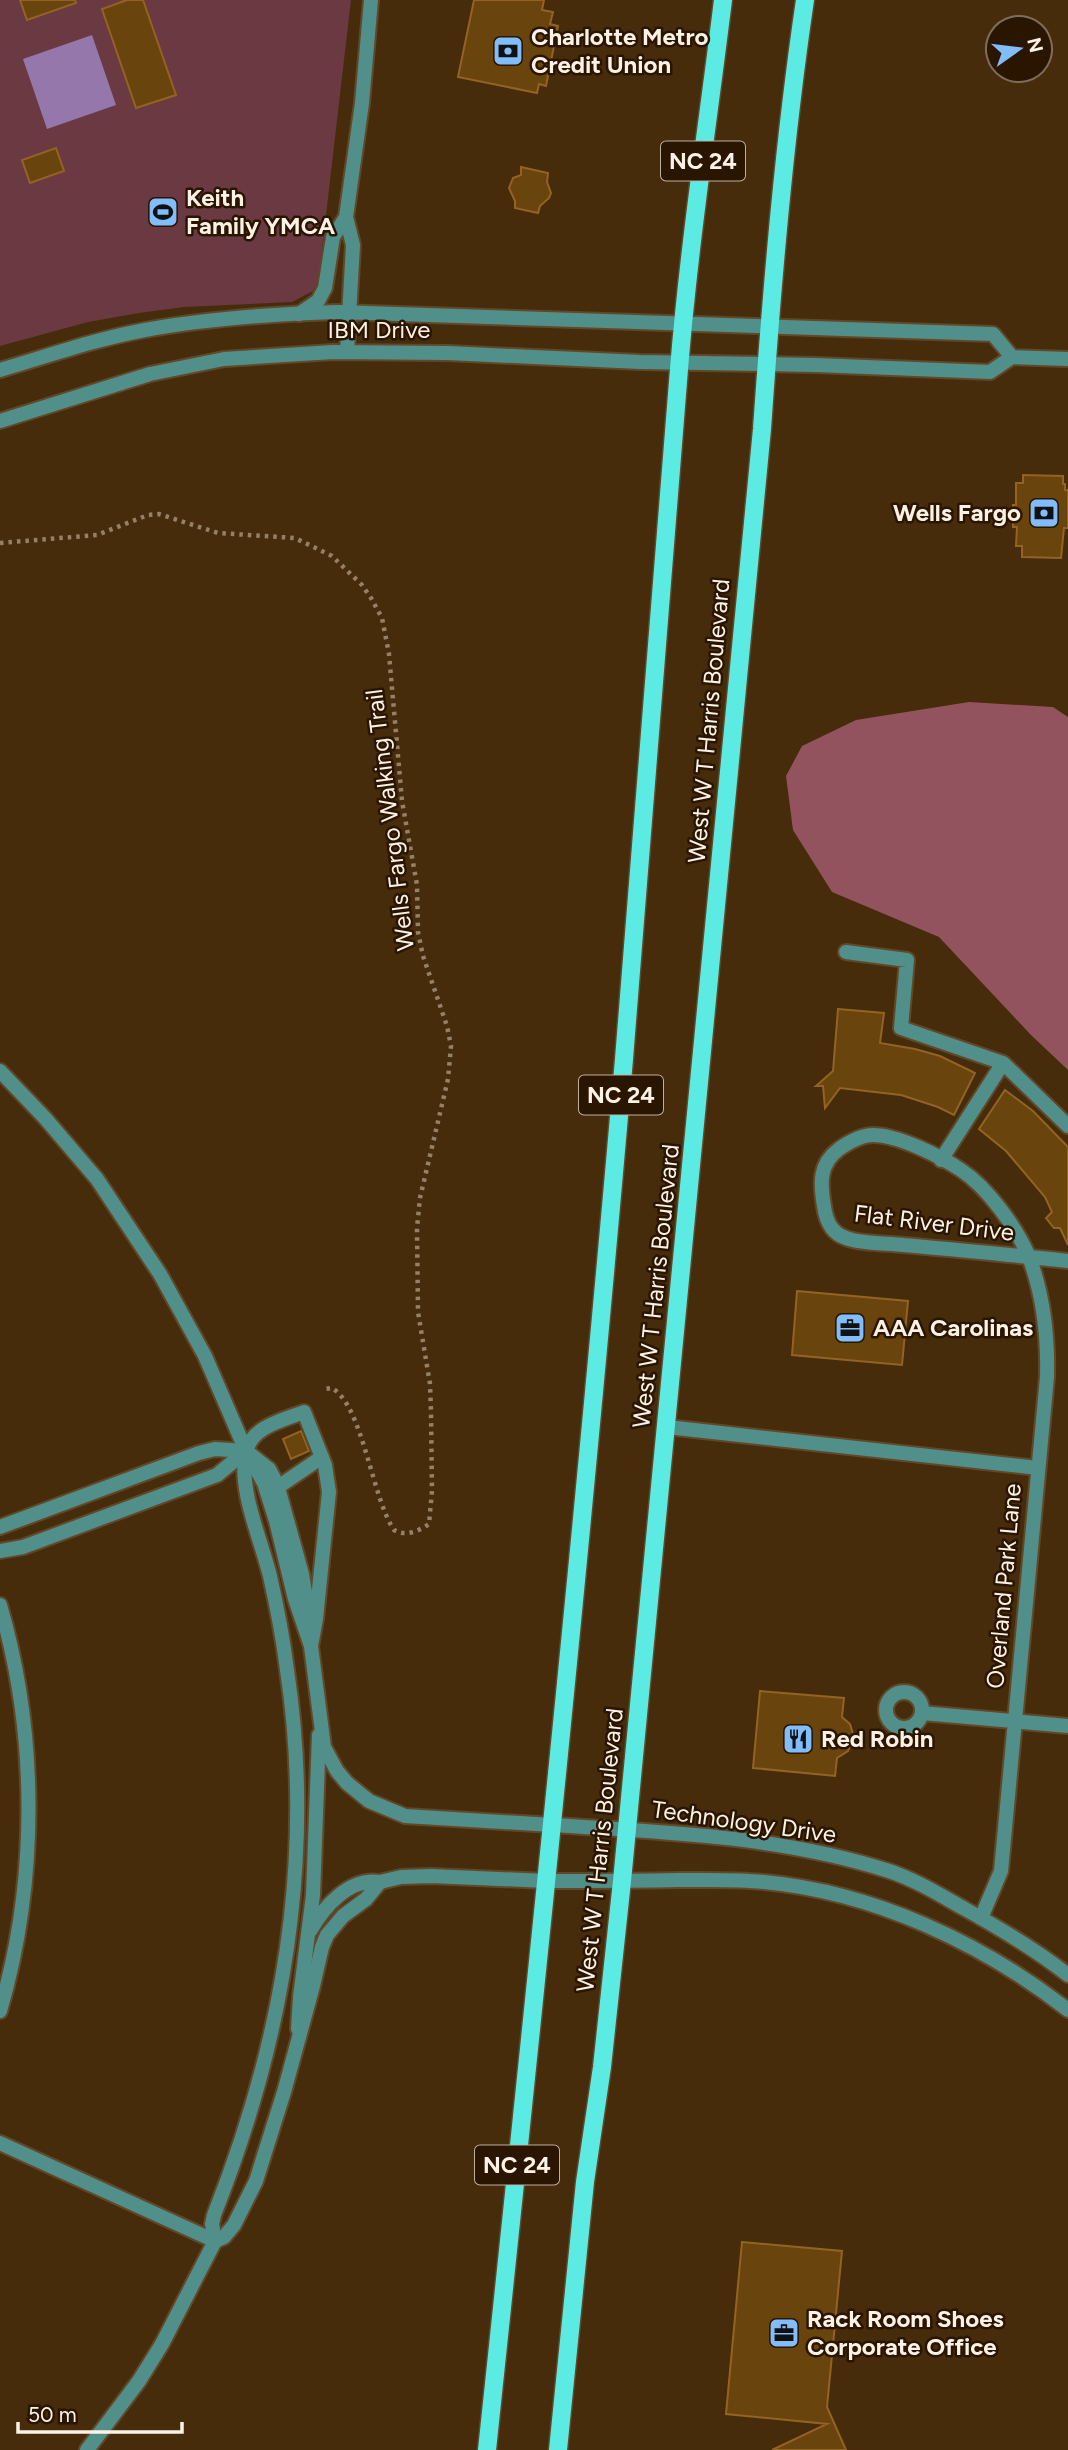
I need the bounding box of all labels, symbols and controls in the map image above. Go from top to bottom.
north arrow [984,14,1054,84]
place label: Charlotte Metro Credit Union [531,22,709,79]
bank icon: Charlotte Metro Credit Union [491,34,525,68]
text: N [1022,35,1048,55]
road number: NC 24 [661,142,745,180]
place label: Keith Family YMCA [186,183,335,240]
sports icon: Keith Family YMCA [146,195,180,229]
street label: IBM Drive [328,315,430,344]
bank icon: Wells Fargo [1027,496,1061,530]
place label: Wells Fargo [893,498,1021,527]
street label: West W T Harris Boulevard [682,578,735,864]
street label: Wells Fargo Walking Trail [359,687,420,953]
road number: NC 24 [579,1076,663,1114]
street label: West W T Harris Boulevard [626,1143,685,1429]
street label: Flat River Drive [852,1198,1016,1247]
office icon: AAA Carolinas [833,1311,867,1345]
place label: AAA Carolinas [873,1313,1033,1342]
street label: Overland Park Lane [980,1482,1027,1690]
street label: West W T Harris Boulevard [570,1707,629,1993]
restaurant icon: Red Robin [781,1722,815,1756]
place label: Red Robin [821,1724,933,1753]
street label: Technology Drive [650,1794,838,1849]
road number: NC 24 [475,2146,559,2184]
place label: Rack Room Shoes Corporate Office [807,2304,1004,2361]
office icon: Rack Room Shoes Corporate Office [767,2316,801,2350]
scale bar [18,2390,182,2434]
text: 50 m [28,2402,77,2427]

